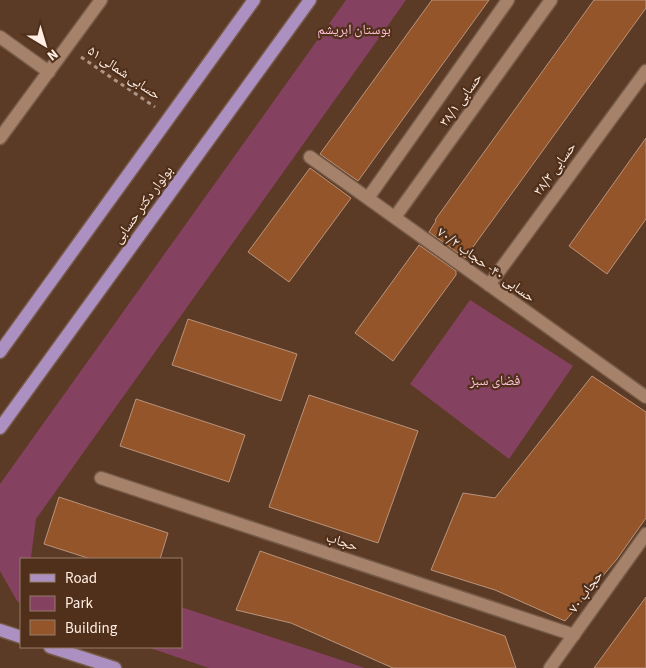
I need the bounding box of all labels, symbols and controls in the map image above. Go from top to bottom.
north arrow [20,20,70,70]
park label: بوستان ابریشم [317,20,391,40]
street label: حسابی شمالی ۵۱ [83,41,165,105]
text: N [43,44,62,65]
street label: حسابی ۳۸/۱ [435,69,487,131]
street label: حسابی ۳۸/۳ [529,138,581,200]
street label: بولوار دکتر حسابی [108,162,178,248]
street label: حسابی ۴۰- حجاب ۷۰/۲ [433,223,539,307]
park label: فضای سبز [469,371,520,391]
street label: حجاب [323,527,361,557]
legend [20,558,182,648]
street label: حجاب ۷۰ [564,567,608,617]
text: Road [65,568,97,589]
text: Park [65,593,94,614]
text: Building [65,618,118,639]

